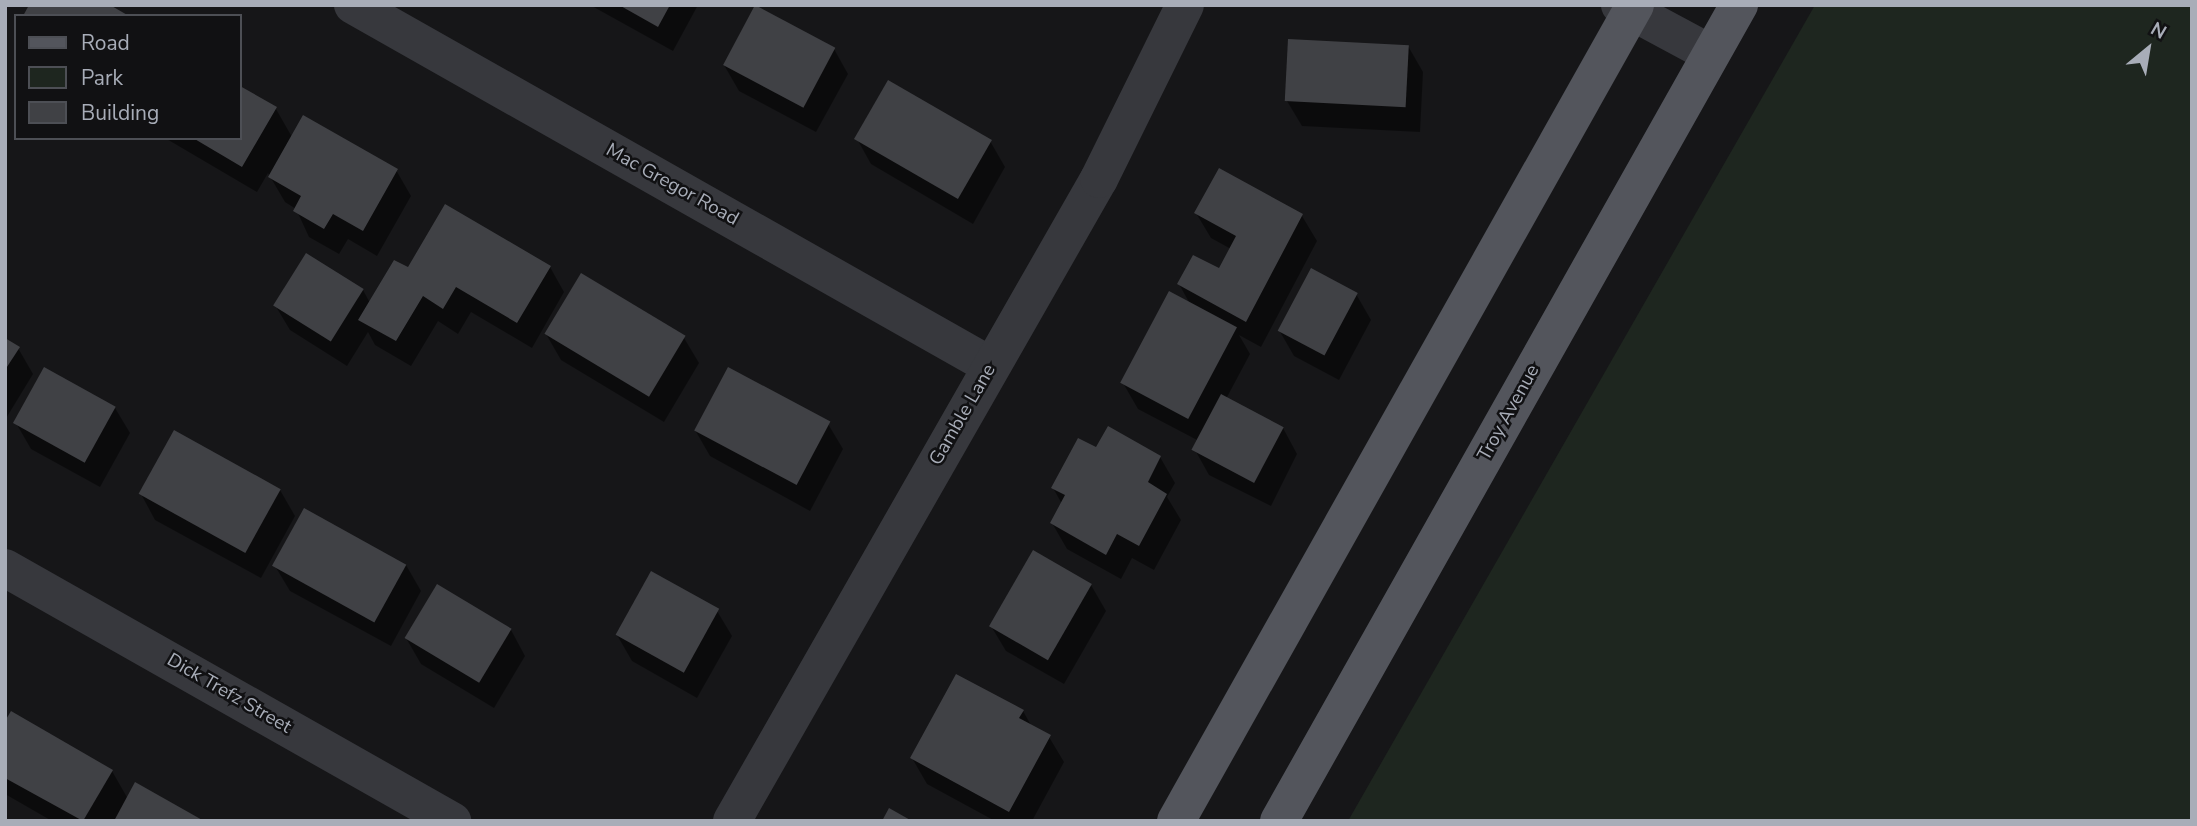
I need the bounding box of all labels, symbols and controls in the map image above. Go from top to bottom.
legend [14,14,242,140]
north arrow [2113,14,2183,84]
text: N [2146,16,2171,46]
text: Road [81,29,130,57]
text: Park [81,64,123,92]
text: Building [81,99,159,127]
street label: Mac Gregor Road [602,139,742,231]
street label: Gamble Lane [925,360,1001,470]
street label: Troy Avenue [1473,361,1545,465]
street label: Dick Trefz Street [163,649,295,739]

